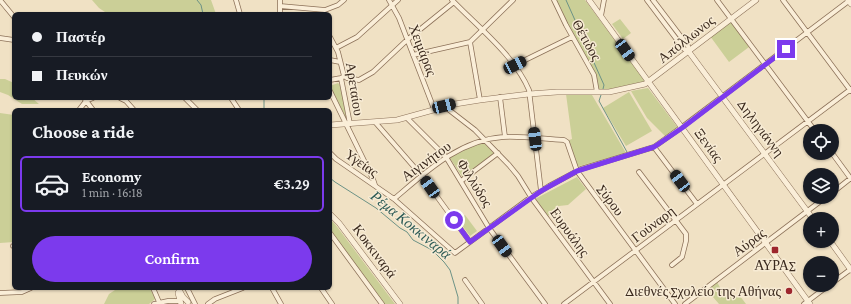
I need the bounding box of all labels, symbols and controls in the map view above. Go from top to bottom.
street label: Απόλλωνος [654,12,718,66]
street label: Θέτιδος [569,17,605,64]
street label: Χειμάρας [406,22,440,79]
text: Παστέρ [56,29,106,45]
car [613,37,637,63]
route end [777,40,795,58]
car [502,54,528,76]
street label: Αρεταίου [343,61,367,117]
text: Πευκών [56,67,107,83]
street label: Δηληγιάννη [734,96,788,160]
car [431,97,457,115]
text: Choose a ride [32,122,134,142]
map controls [803,124,839,292]
button: locate [803,124,839,160]
street label: Ξενίας [691,125,727,165]
car [528,126,542,152]
street label: Αιγινήτου [398,138,454,184]
street label: Υγείας [342,146,382,180]
street label: Φιλλύδος [454,156,496,210]
icon: car [34,166,70,202]
car [668,168,692,194]
button: layers [803,168,839,204]
text: Economy [82,169,141,185]
car [418,174,442,200]
text: €3.29 [274,176,310,192]
street label: Σύρου [594,181,628,219]
text: 1 min · 16:18 [82,185,143,200]
water label: Ρέμα Κοκκιναρά [367,187,455,263]
street label: Γούναρη [628,203,678,245]
street label: Ευρυάλης [547,205,593,260]
route start [445,211,463,229]
button: + [803,212,839,248]
street label: Κοκκιναρά [349,221,401,281]
street label: Αύρας [729,224,769,259]
car [490,233,514,259]
button: Confirm [32,236,312,282]
marker: ΑΥΡΑΣ [770,245,780,255]
button: − [803,256,839,292]
place label: ΑΥΡΑΣ [754,257,796,273]
place label: Διεθνές Σχολείο της Αθήνας [625,283,781,299]
marker: Διεθνές Σχολείο της Αθήνας [784,286,794,296]

